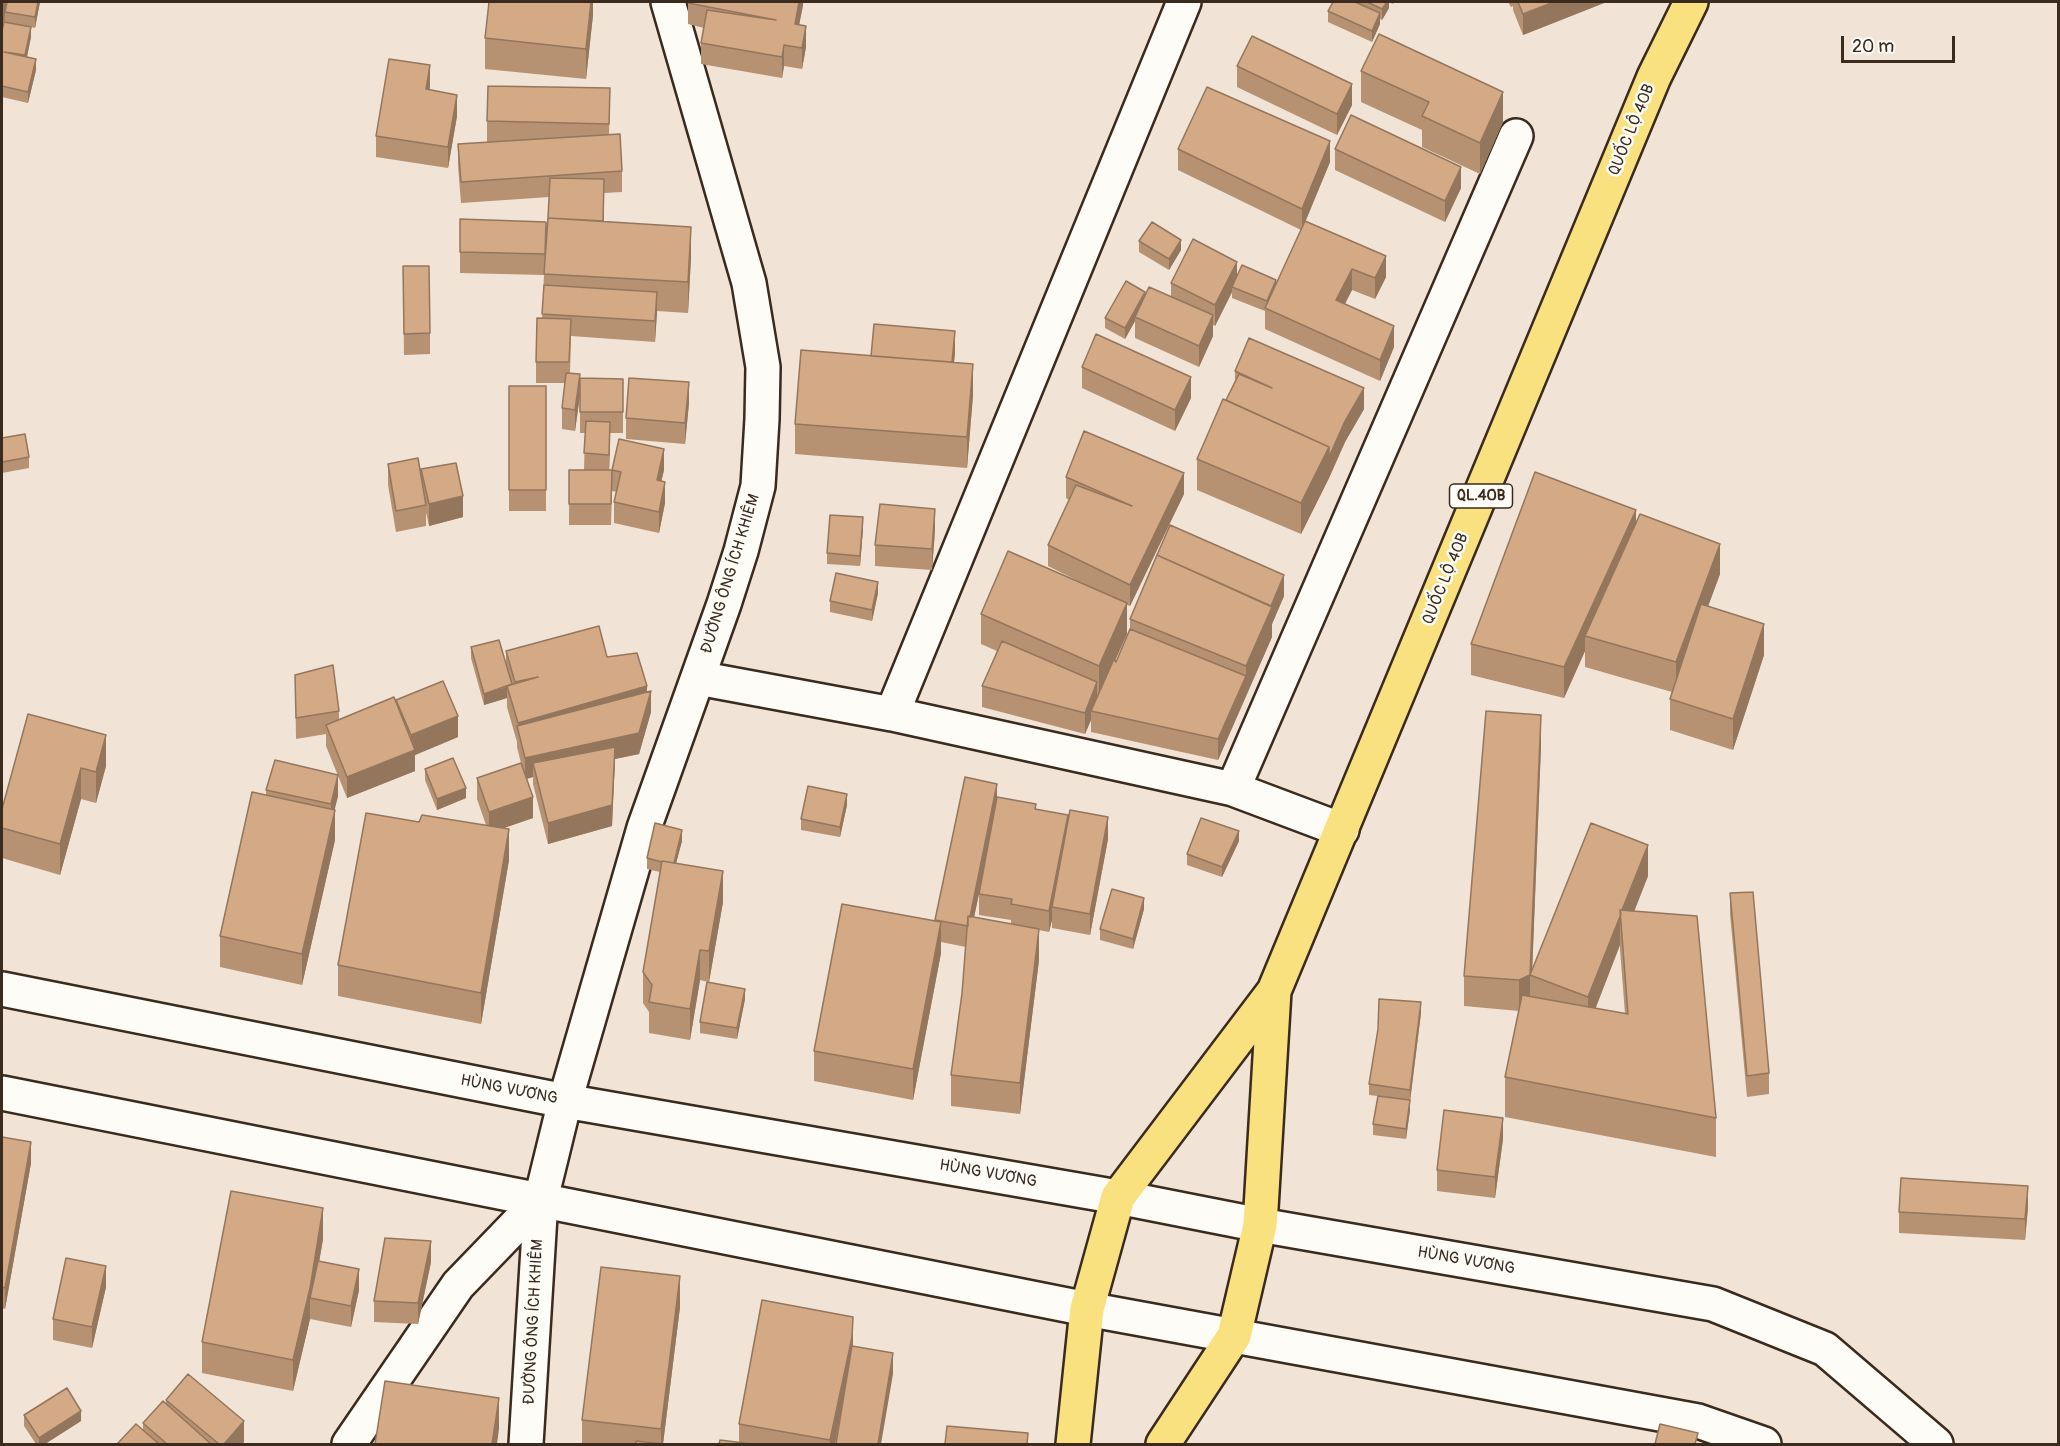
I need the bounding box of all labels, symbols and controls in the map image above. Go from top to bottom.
scale bar [1844,24,1958,62]
text: 20 m [1852,35,1894,58]
street label: QUỐC LỘ 40B [1605,81,1659,179]
road number: QL.40B [1450,484,1512,508]
street label: ĐƯỜNG ÔNG ÍCH KHIÊM [698,492,764,656]
street label: QUỐC LỘ 40B [1419,530,1473,628]
street label: HÙNG VƯƠNG [459,1071,559,1109]
street label: HÙNG VƯƠNG [938,1156,1038,1192]
street label: ĐƯỜNG ÔNG ÍCH KHIÊM [520,1239,548,1405]
street label: HÙNG VƯƠNG [1416,1243,1516,1279]

